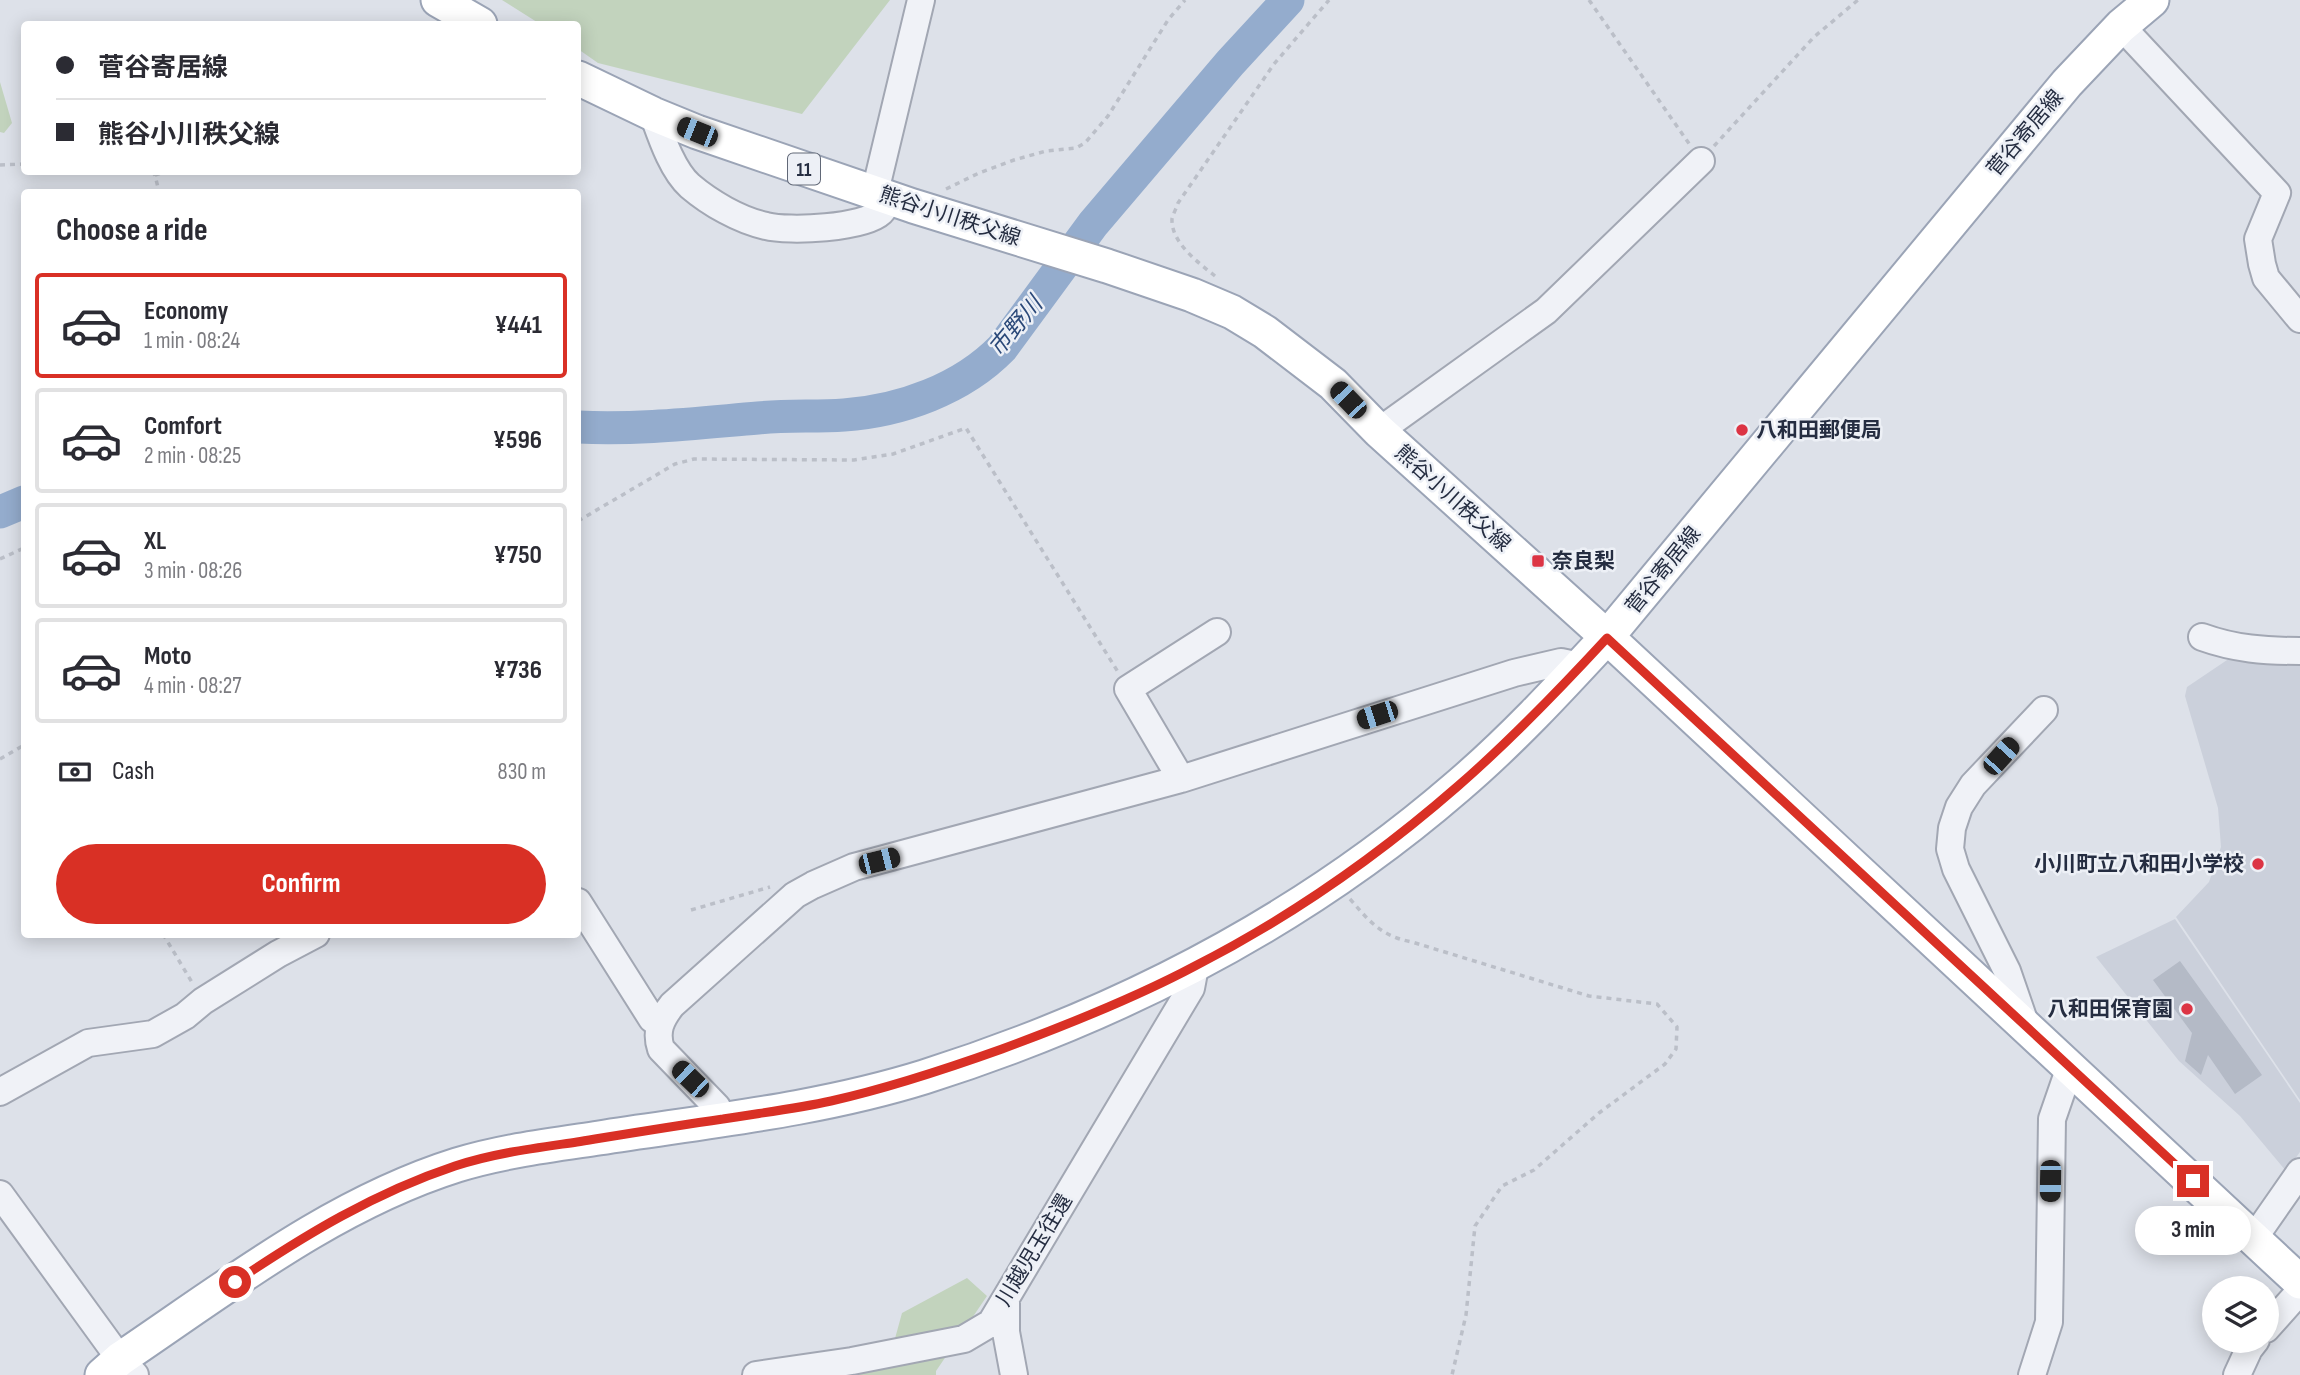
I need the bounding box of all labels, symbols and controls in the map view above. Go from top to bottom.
text: 菅谷寄居線 [98,53,228,84]
street label: 菅谷寄居線 [1982,85,2069,182]
car [674,114,721,150]
text: 熊谷小川秩父線 [98,120,280,151]
road number: 11 [788,154,820,184]
street label: 熊谷小川秩父線 [876,182,1024,251]
text: Choose a ride [56,211,208,250]
water label: 市野川 [983,289,1051,362]
icon: car [60,294,123,357]
text: Economy [144,296,228,327]
text: ¥441 [495,310,542,341]
text: 1 min · 08:24 [144,327,240,355]
car [1326,378,1371,422]
icon: car [60,409,123,472]
text: Comfort [144,411,222,442]
place label: 八和田郵便局 [1756,418,1882,443]
marker: 八和田郵便局 [1734,422,1750,438]
text: ¥596 [493,425,542,456]
street label: 熊谷小川秩父線 [1390,440,1516,557]
text: 2 min · 08:25 [144,442,241,470]
street label: 菅谷寄居線 [1621,522,1706,619]
icon: car [60,524,123,587]
text: XL [144,526,166,557]
text: ¥750 [493,540,542,571]
place label: 奈良梨 [1552,549,1615,574]
marker: 奈良梨 [1530,553,1546,569]
text: 3 min · 08:26 [144,557,242,585]
icon: car [60,639,123,702]
text: Moto [144,641,192,672]
text: ¥736 [493,655,542,686]
text: 4 min · 08:27 [144,672,241,700]
car [1354,699,1401,731]
car [1980,733,2023,779]
icon: cash [56,753,94,791]
text: Cash [112,756,155,787]
text: 830 m [498,758,546,786]
button: Confirm [56,844,546,924]
car [857,846,902,876]
place label: 小川町立八和田小学校 [2034,852,2244,877]
marker: 小川町立八和田小学校 [2250,856,2266,872]
place label: 八和田保育園 [2047,997,2173,1022]
marker: 八和田保育園 [2179,1001,2195,1017]
car [668,1057,713,1101]
car [2040,1160,2061,1202]
route end [2177,1165,2209,1197]
street label: 川越児玉往還 [991,1190,1078,1311]
callout: 3 min [2135,1206,2251,1254]
text: 3 min [2171,1216,2215,1244]
route start [219,1266,251,1298]
map controls [2202,1276,2279,1353]
button: layers [2202,1276,2279,1353]

